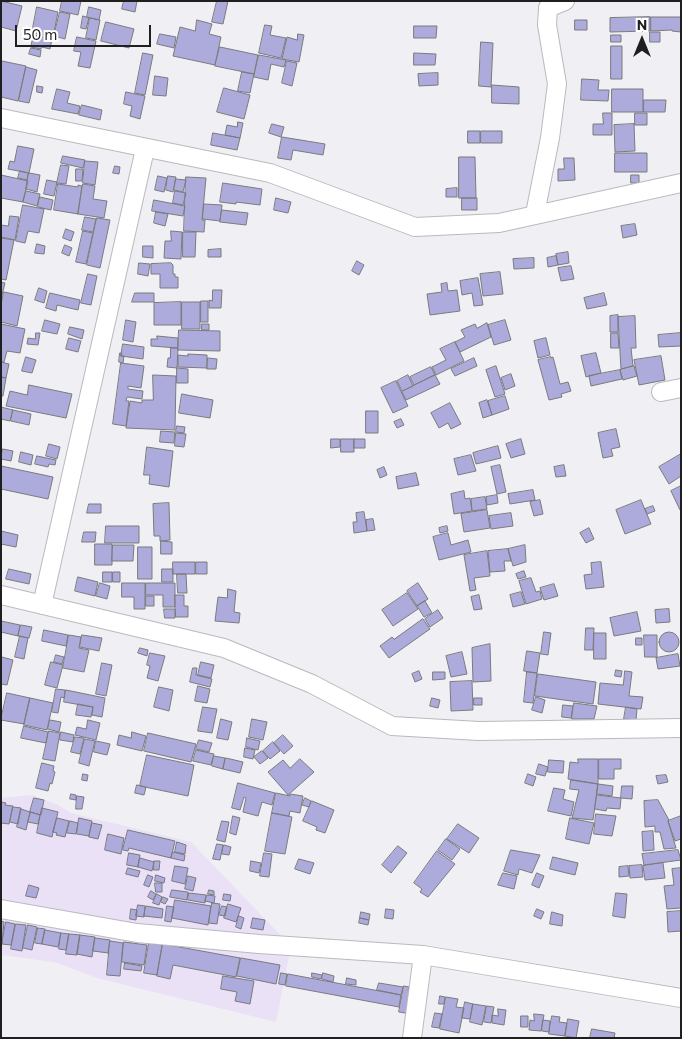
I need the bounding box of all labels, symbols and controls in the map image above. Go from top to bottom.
scale bar [18,15,154,47]
north arrow [617,15,667,65]
text: N [637,16,647,33]
text: 50 m [23,25,57,43]

